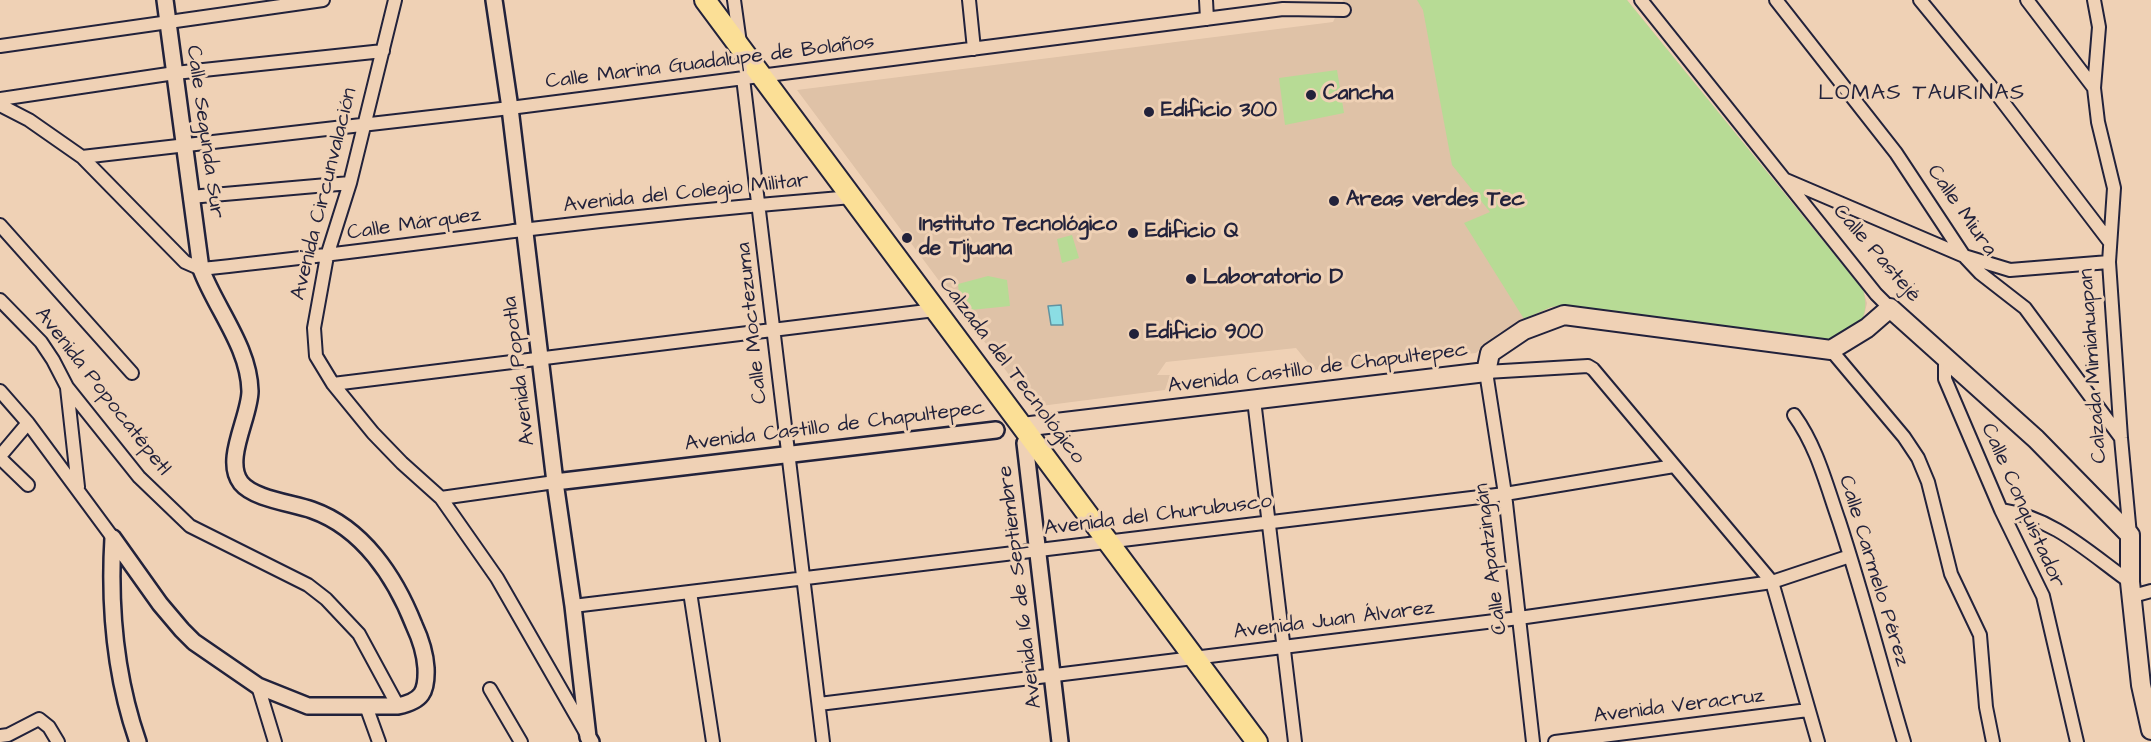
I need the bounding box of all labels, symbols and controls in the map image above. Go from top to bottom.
street label: Calle Marina Guadalupe de Bolaños [544,30,876,96]
street label: Calle Segunda Sur [179,44,229,220]
district label: LOMAS TAURINAS [1818,81,2026,107]
place label: Cancha [1323,82,1393,108]
street label: Avenida Circunvalación [286,85,364,303]
marker: Cancha [1304,88,1318,102]
place label: Edificio 300 [1161,99,1277,125]
marker: Edificio 300 [1142,105,1156,119]
street label: Calle Miura [1920,161,2002,261]
street label: Avenida del Colegio Militar [562,169,810,219]
place label: Areas verdes Tec [1346,188,1525,214]
marker: Areas verdes Tec [1327,194,1341,208]
street label: Calle Pastejé [1827,200,1925,308]
street label: Calle Márquez [346,203,482,247]
place label: Instituto Tecnológico de Tijuana [919,213,1117,263]
place label: Edificio Q [1145,220,1239,246]
marker: Edificio Q [1126,226,1140,240]
marker: Instituto Tecnológico de Tijuana [900,231,914,245]
street label: Calle Moctezuma [732,241,774,405]
place label: Laboratorio D [1203,266,1343,292]
street label: Calzada Mimiahuapan [2075,268,2113,464]
street label: Calzada del Tecnológico [932,272,1090,470]
marker: Laboratorio D [1184,272,1198,286]
street label: Avenida Popotla [498,295,542,447]
street label: Avenida Popocatépetl [28,303,176,481]
place label: Edificio 900 [1146,321,1263,347]
marker: Edificio 900 [1127,327,1141,341]
street label: Avenida Castillo de Chapultepec [1167,338,1469,400]
street label: Avenida Castillo de Chapultepec [684,396,986,458]
street label: Calle Conquistador [1974,420,2070,592]
street label: Avenida 16 de Septiembre [994,464,1048,710]
street label: Calle Carmelo Pérez [1832,472,1914,670]
street label: Calle Apatzingán [1470,482,1514,636]
street label: Avenida del Churubusco [1043,490,1273,542]
street label: Avenida Juan Álvarez [1232,596,1436,646]
street label: Avenida Veracruz [1592,684,1766,730]

